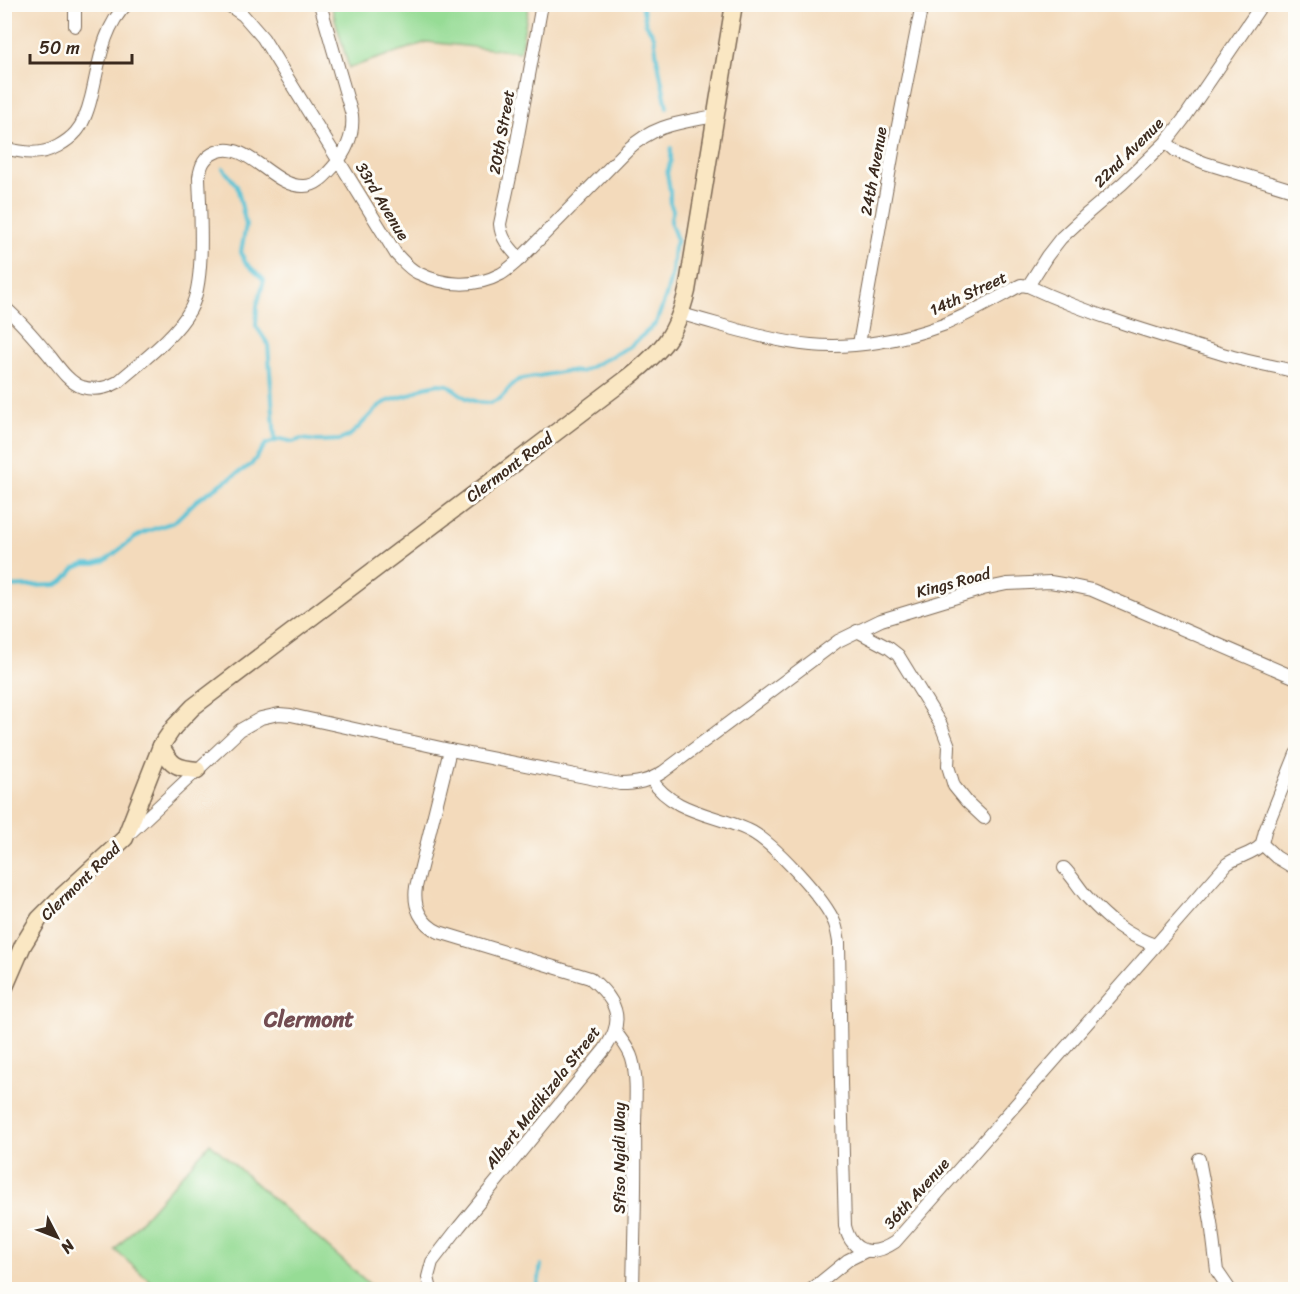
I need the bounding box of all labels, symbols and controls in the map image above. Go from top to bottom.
scale bar [30,27,132,65]
text: 50 m [39,32,80,64]
street label: 20th Street [480,88,523,177]
street label: 22nd Avenue [1086,110,1171,195]
street label: 24th Avenue [851,124,896,218]
street label: 33rd Avenue [348,156,418,247]
street label: 14th Street [925,263,1012,324]
street label: Clermont Road [459,424,561,510]
street label: Kings Road [913,558,995,606]
street label: Clermont Road [33,834,129,928]
district label: Clermont [263,1000,354,1039]
street label: Albert Madikizela Street [476,1019,608,1176]
street label: Sfiso Ngidi Way [605,1102,634,1214]
street label: 36th Avenue [876,1151,957,1236]
north arrow [27,1207,87,1267]
text: N [53,1232,83,1261]

